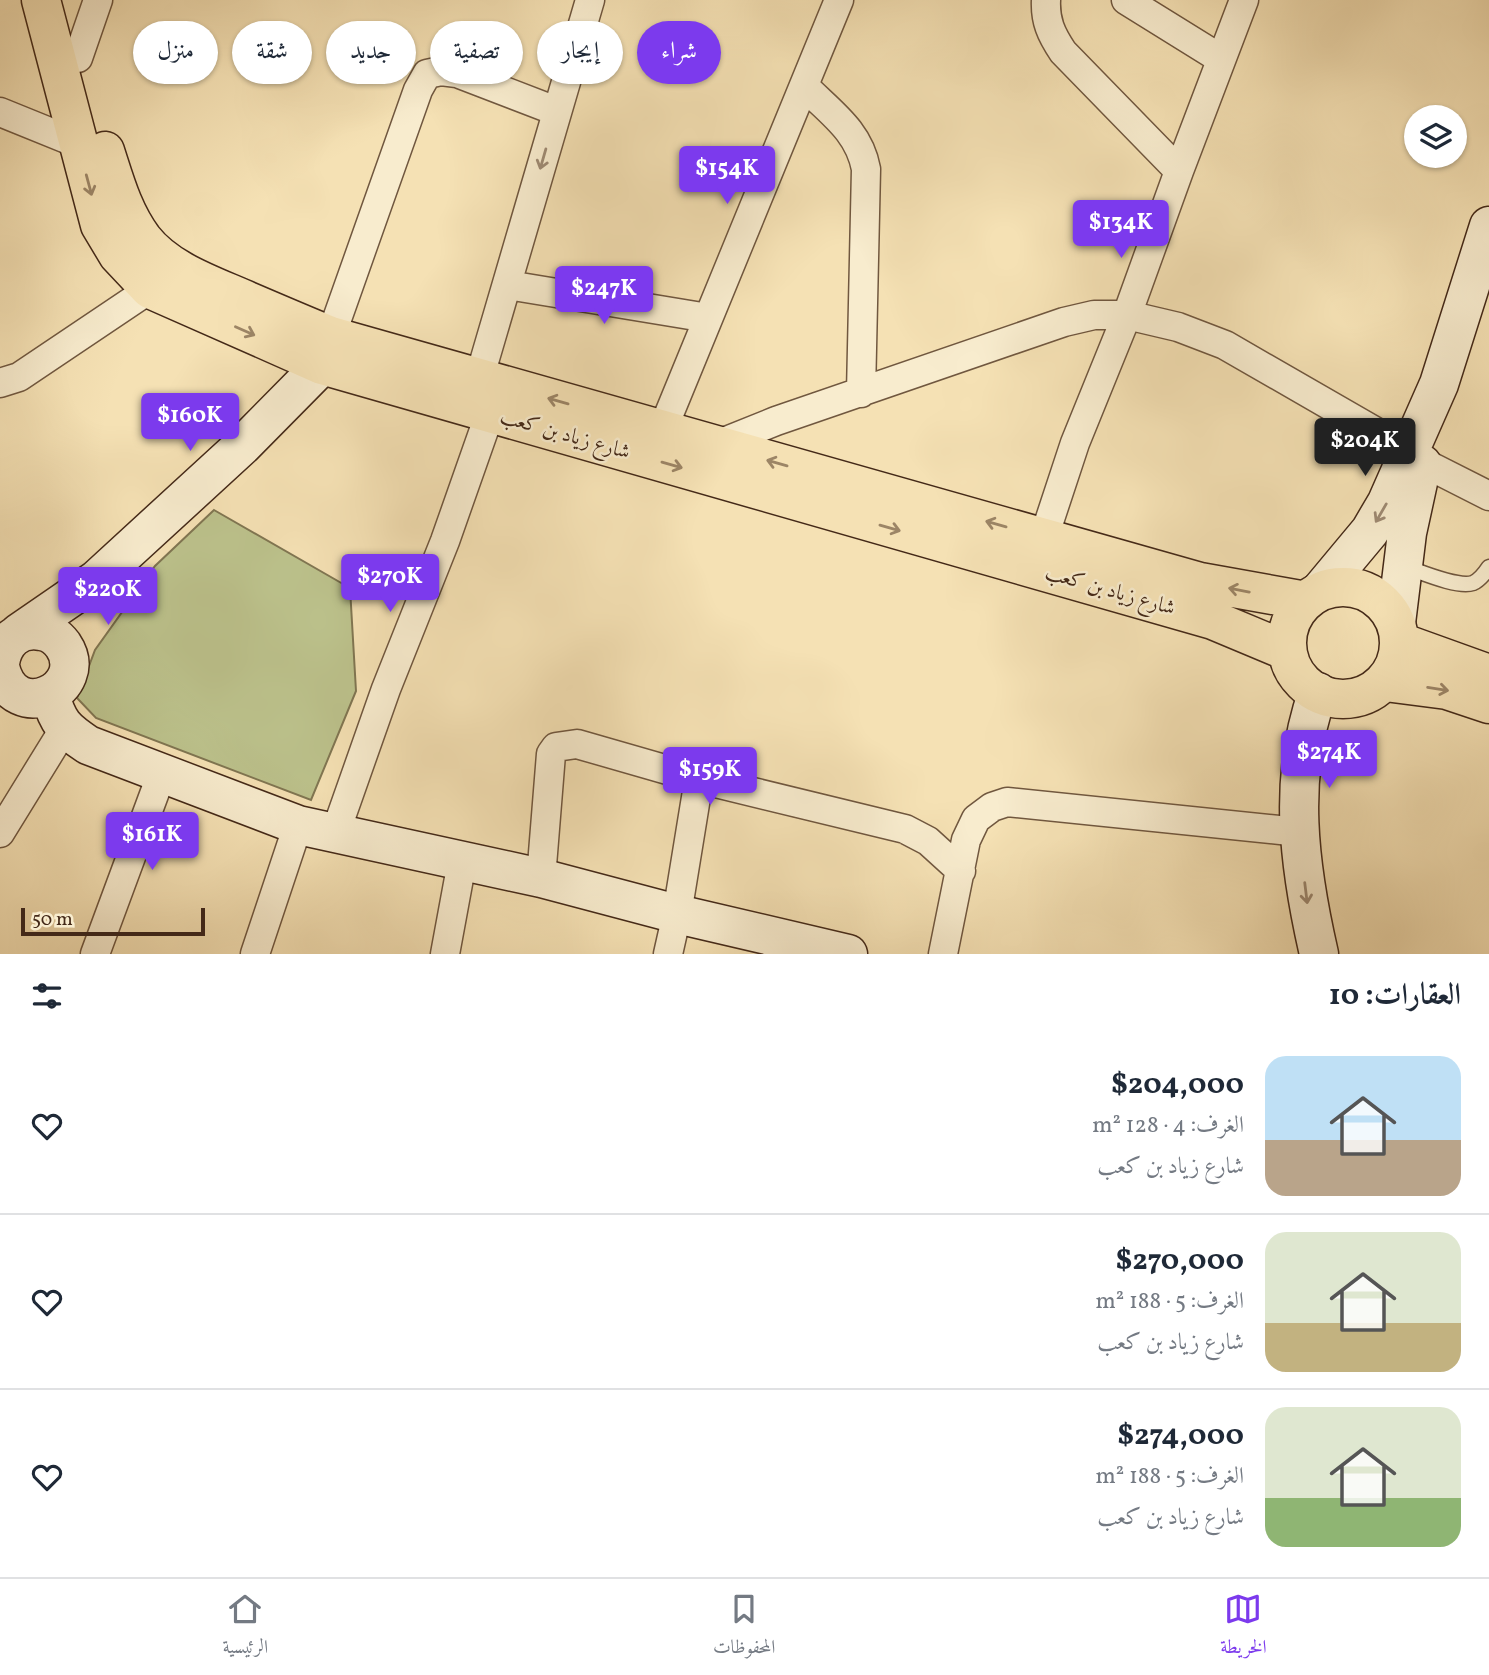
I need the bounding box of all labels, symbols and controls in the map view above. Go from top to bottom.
chip: منزل [133,21,218,84]
chip: شقة [232,21,312,84]
chip: جديد [326,21,416,84]
chip: تصفية [430,21,523,84]
chip: إيجار [537,21,623,84]
chip: شراء [637,21,721,84]
map controls [1404,105,1467,168]
button: layers [1404,105,1467,168]
pin: $154K [678,146,776,206]
one-way arrow [535,148,548,170]
text: $154K [695,153,759,185]
one-way arrow [83,173,96,195]
pin: $134K [1072,201,1170,260]
text: $134K [1089,207,1153,239]
pin: $247K [555,266,653,326]
text: $247K [571,273,637,305]
one-way arrow [234,325,255,338]
pin: $160K [141,393,239,453]
one-way arrow [547,394,569,407]
text: $160K [157,400,223,432]
street label: شارع زياد بن كعب [496,403,633,469]
pin: $204K [1316,419,1414,478]
text: $204K [1330,425,1400,457]
one-way arrow [766,456,788,469]
one-way arrow [661,460,683,473]
one-way arrow [1374,502,1388,522]
one-way arrow [985,517,1008,530]
one-way arrow [879,522,901,535]
pin: $270K [341,554,439,614]
street label: شارع زياد بن كعب [1041,559,1178,625]
text: $270K [357,561,423,593]
pin: $220K [59,568,157,627]
text: $220K [74,574,142,606]
one-way arrow [1228,583,1251,596]
one-way arrow [1426,683,1449,696]
pin: $274K [1280,730,1378,790]
text: $274K [1297,737,1361,769]
pin: $159K [661,748,759,807]
text: $159K [679,754,741,786]
pin: $161K [103,812,201,872]
text: $161K [122,819,182,851]
one-way arrow [1300,881,1313,904]
scale bar [21,905,205,937]
text: 50 m [32,907,73,933]
text: العقارات: 10 [1329,975,1461,1017]
icon: filters [28,977,66,1015]
text: $204,000 [1111,1064,1244,1106]
icon: home [1321,1084,1405,1168]
icon: heart [28,1107,66,1145]
text: الغرف: 4 · 128 m² [1092,1110,1244,1142]
text: شارع زياد بن كعب [1097,1151,1244,1183]
text: $270,000 [1116,1240,1244,1282]
icon: home [1321,1260,1405,1344]
icon: heart [28,1283,66,1321]
text: الغرف: 5 · 188 m² [1095,1286,1244,1318]
text: شارع زياد بن كعب [1097,1327,1244,1359]
text: $274,000 [1117,1415,1244,1457]
icon: home [1321,1435,1405,1519]
icon: heart [28,1458,66,1496]
text: الغرف: 5 · 188 m² [1095,1461,1244,1493]
text: شارع زياد بن كعب [1097,1502,1244,1534]
tab: الرئيسية [222,1590,268,1665]
tab: المحفوظات [713,1590,776,1665]
tab: الخريطة [1220,1590,1267,1665]

